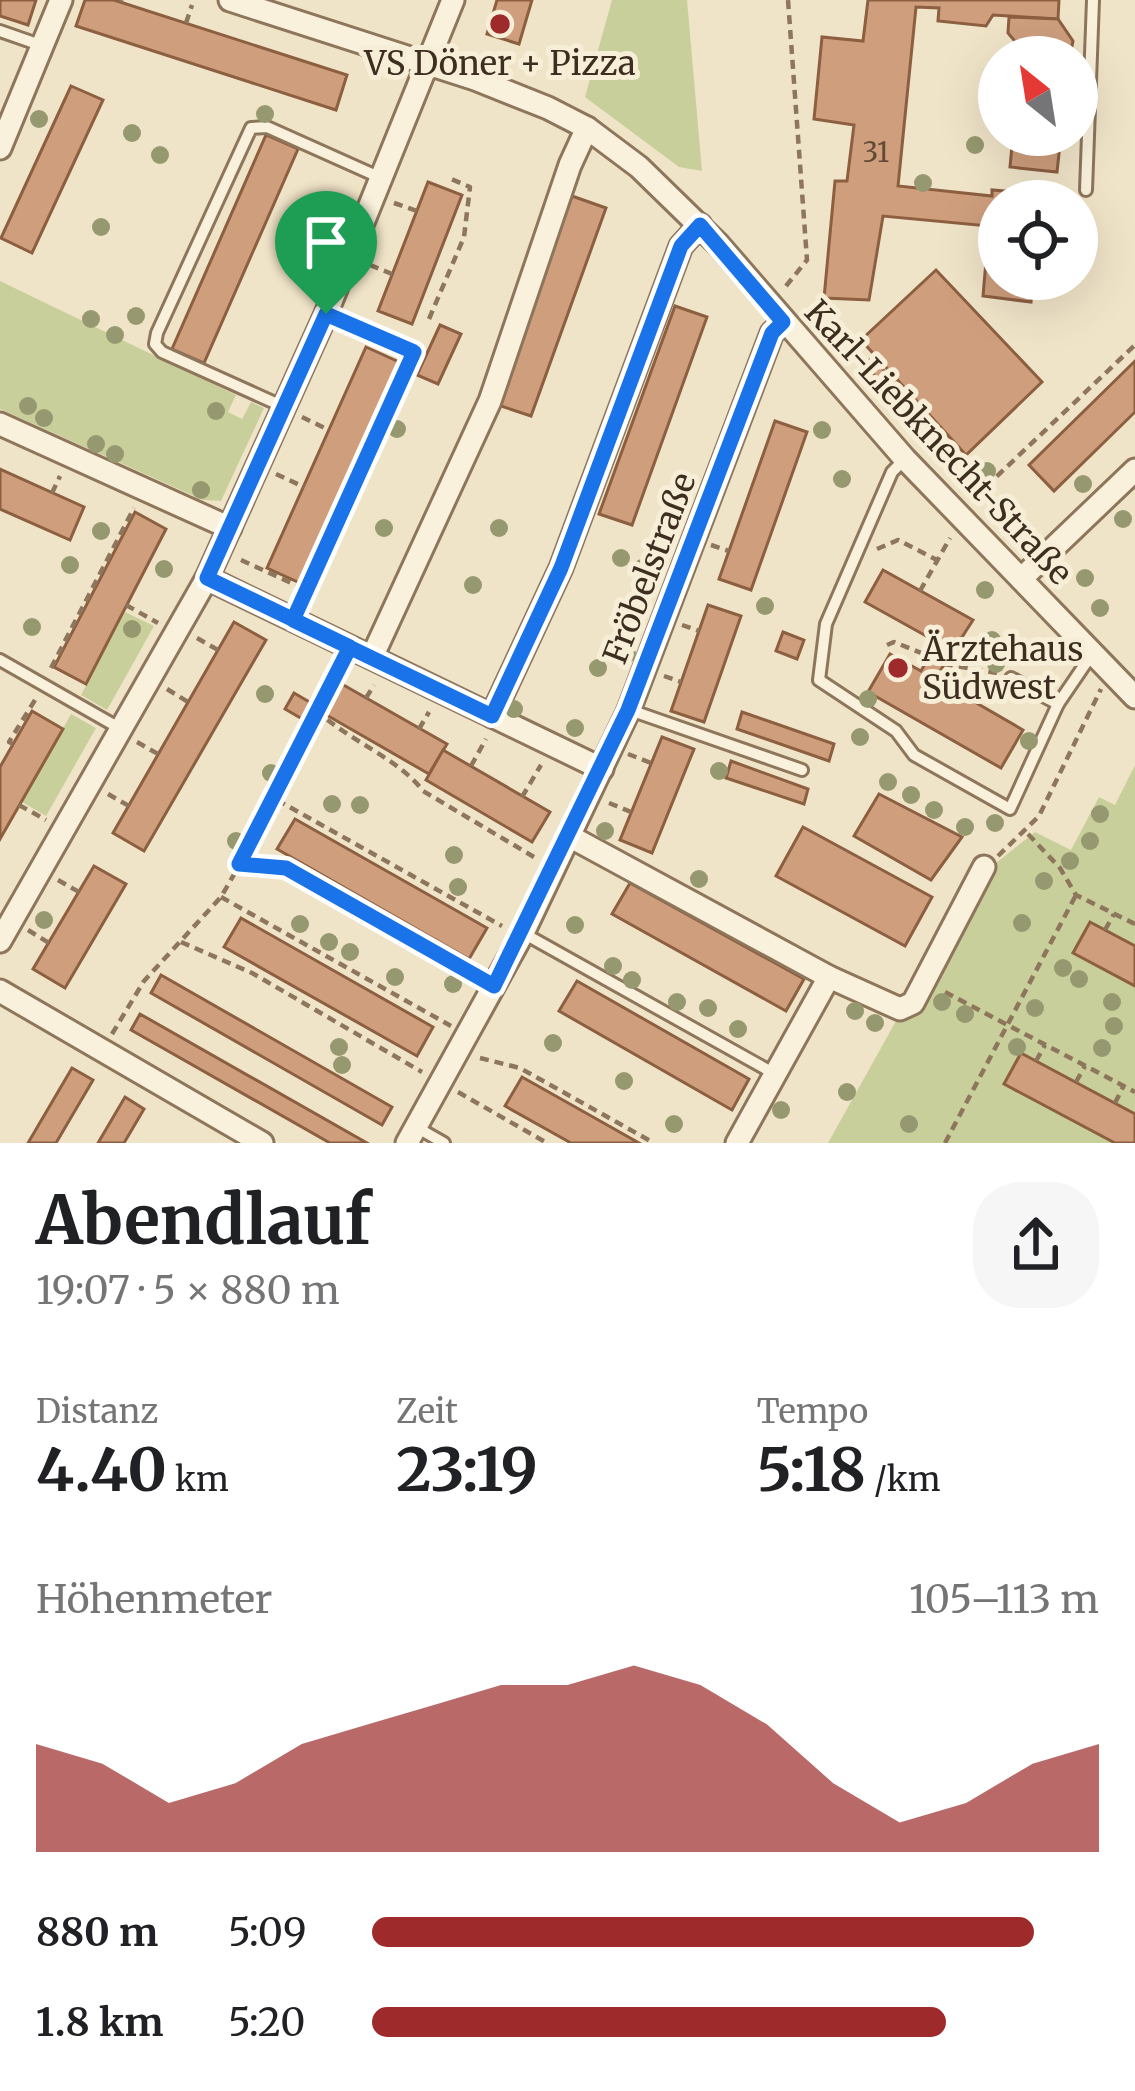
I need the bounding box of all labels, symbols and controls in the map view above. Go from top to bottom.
marker: VS Döner + Pizza [487,11,513,37]
north arrow [978,36,1098,156]
map controls [978,36,1098,300]
place label: VS Döner + Pizza [363,43,636,84]
house number: 31 [863,135,889,169]
button: locate [978,180,1098,300]
pin [275,191,377,314]
icon: arrive [293,209,359,275]
street label: Karl-Liebknecht-Straße [796,292,1081,593]
street label: Fröbelstraße [594,467,705,669]
place label: Ärztehaus Südwest [921,629,1083,708]
marker: Ärztehaus Südwest [885,655,911,681]
text: Abendlauf [36,1179,371,1262]
button: share [973,1182,1099,1308]
text: 19:07 · 5 × 880 m [36,1266,340,1315]
text: Distanz [36,1391,158,1432]
text: Zeit [396,1391,458,1432]
text: Tempo [757,1391,868,1432]
text: 4.40 [36,1432,167,1507]
text: 23:19 [396,1432,538,1507]
text: 5:18 [757,1432,866,1507]
text: km [167,1459,229,1500]
text: /km [866,1459,940,1500]
text: Höhenmeter [36,1575,272,1624]
text: 105–113 m [909,1575,1099,1624]
text: 880 m [36,1908,158,1957]
text: 5:09 [228,1908,307,1957]
text: 1.8 km [36,1998,163,2047]
text: 5:20 [228,1998,305,2047]

